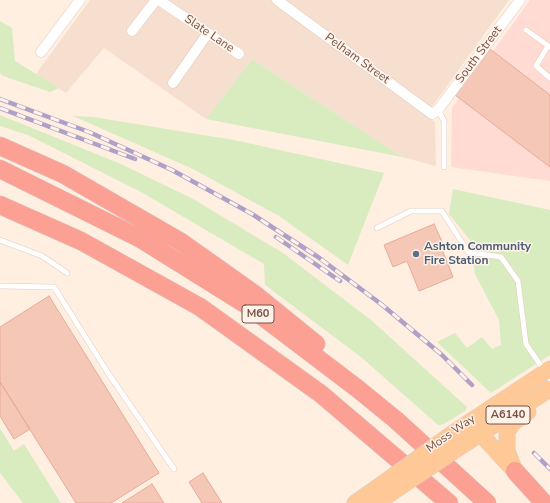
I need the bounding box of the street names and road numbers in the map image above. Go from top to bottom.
street label: Slate Lane [181,12,237,56]
street label: South Street [453,24,505,86]
street label: Pelham Street [322,31,392,87]
road number: M60 [242,305,274,323]
road number: A6140 [486,406,530,424]
street label: Moss Way [424,412,478,456]

